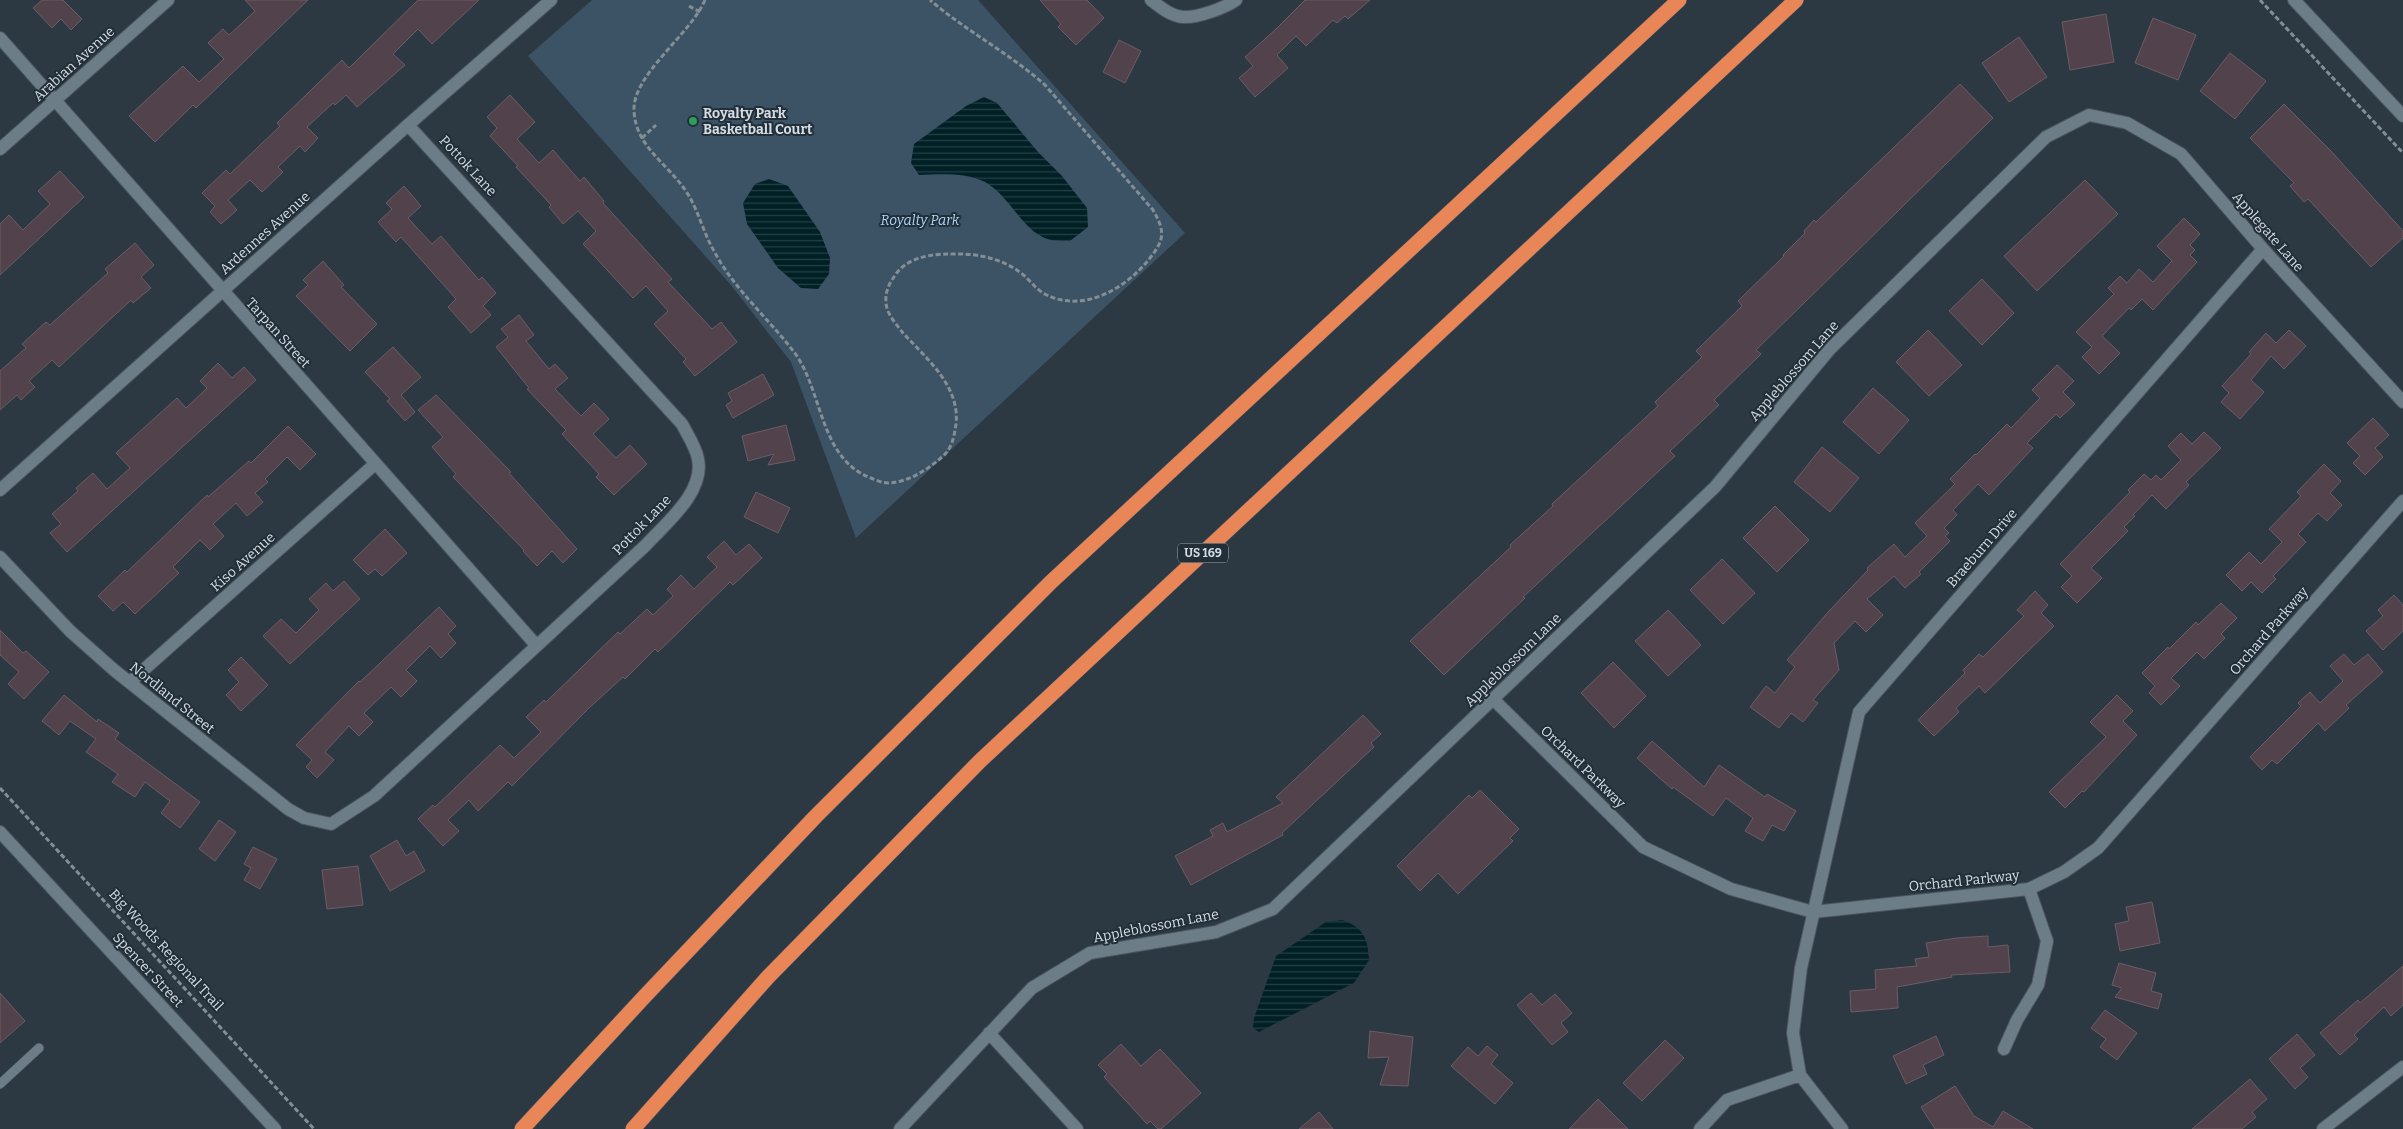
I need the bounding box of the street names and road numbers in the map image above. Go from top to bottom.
street label: Arabian Avenue [30,23,118,105]
street label: Pottok Lane [436,132,500,200]
street label: Ardennes Avenue [216,188,314,278]
street label: Applegate Lane [2229,189,2307,275]
street label: Tarpan Street [242,295,314,371]
street label: Appleblossom Lane [1746,317,1842,425]
street label: Pottok Lane [609,492,675,558]
street label: Braeburn Drive [1943,505,2021,591]
street label: Kiso Avenue [207,529,279,595]
road number: US 169 [1178,544,1228,562]
street label: Orchard Parkway [2226,583,2312,679]
street label: Appleblossom Lane [1461,610,1565,710]
street label: Nordland Street [126,659,218,737]
street label: Orchard Parkway [1537,722,1629,812]
street label: Orchard Parkway [1908,867,2021,895]
street label: Big Woods Regional Trail [105,886,227,1014]
street label: Appleblossom Lane [1092,905,1220,947]
street label: Spencer Street [109,929,187,1011]

